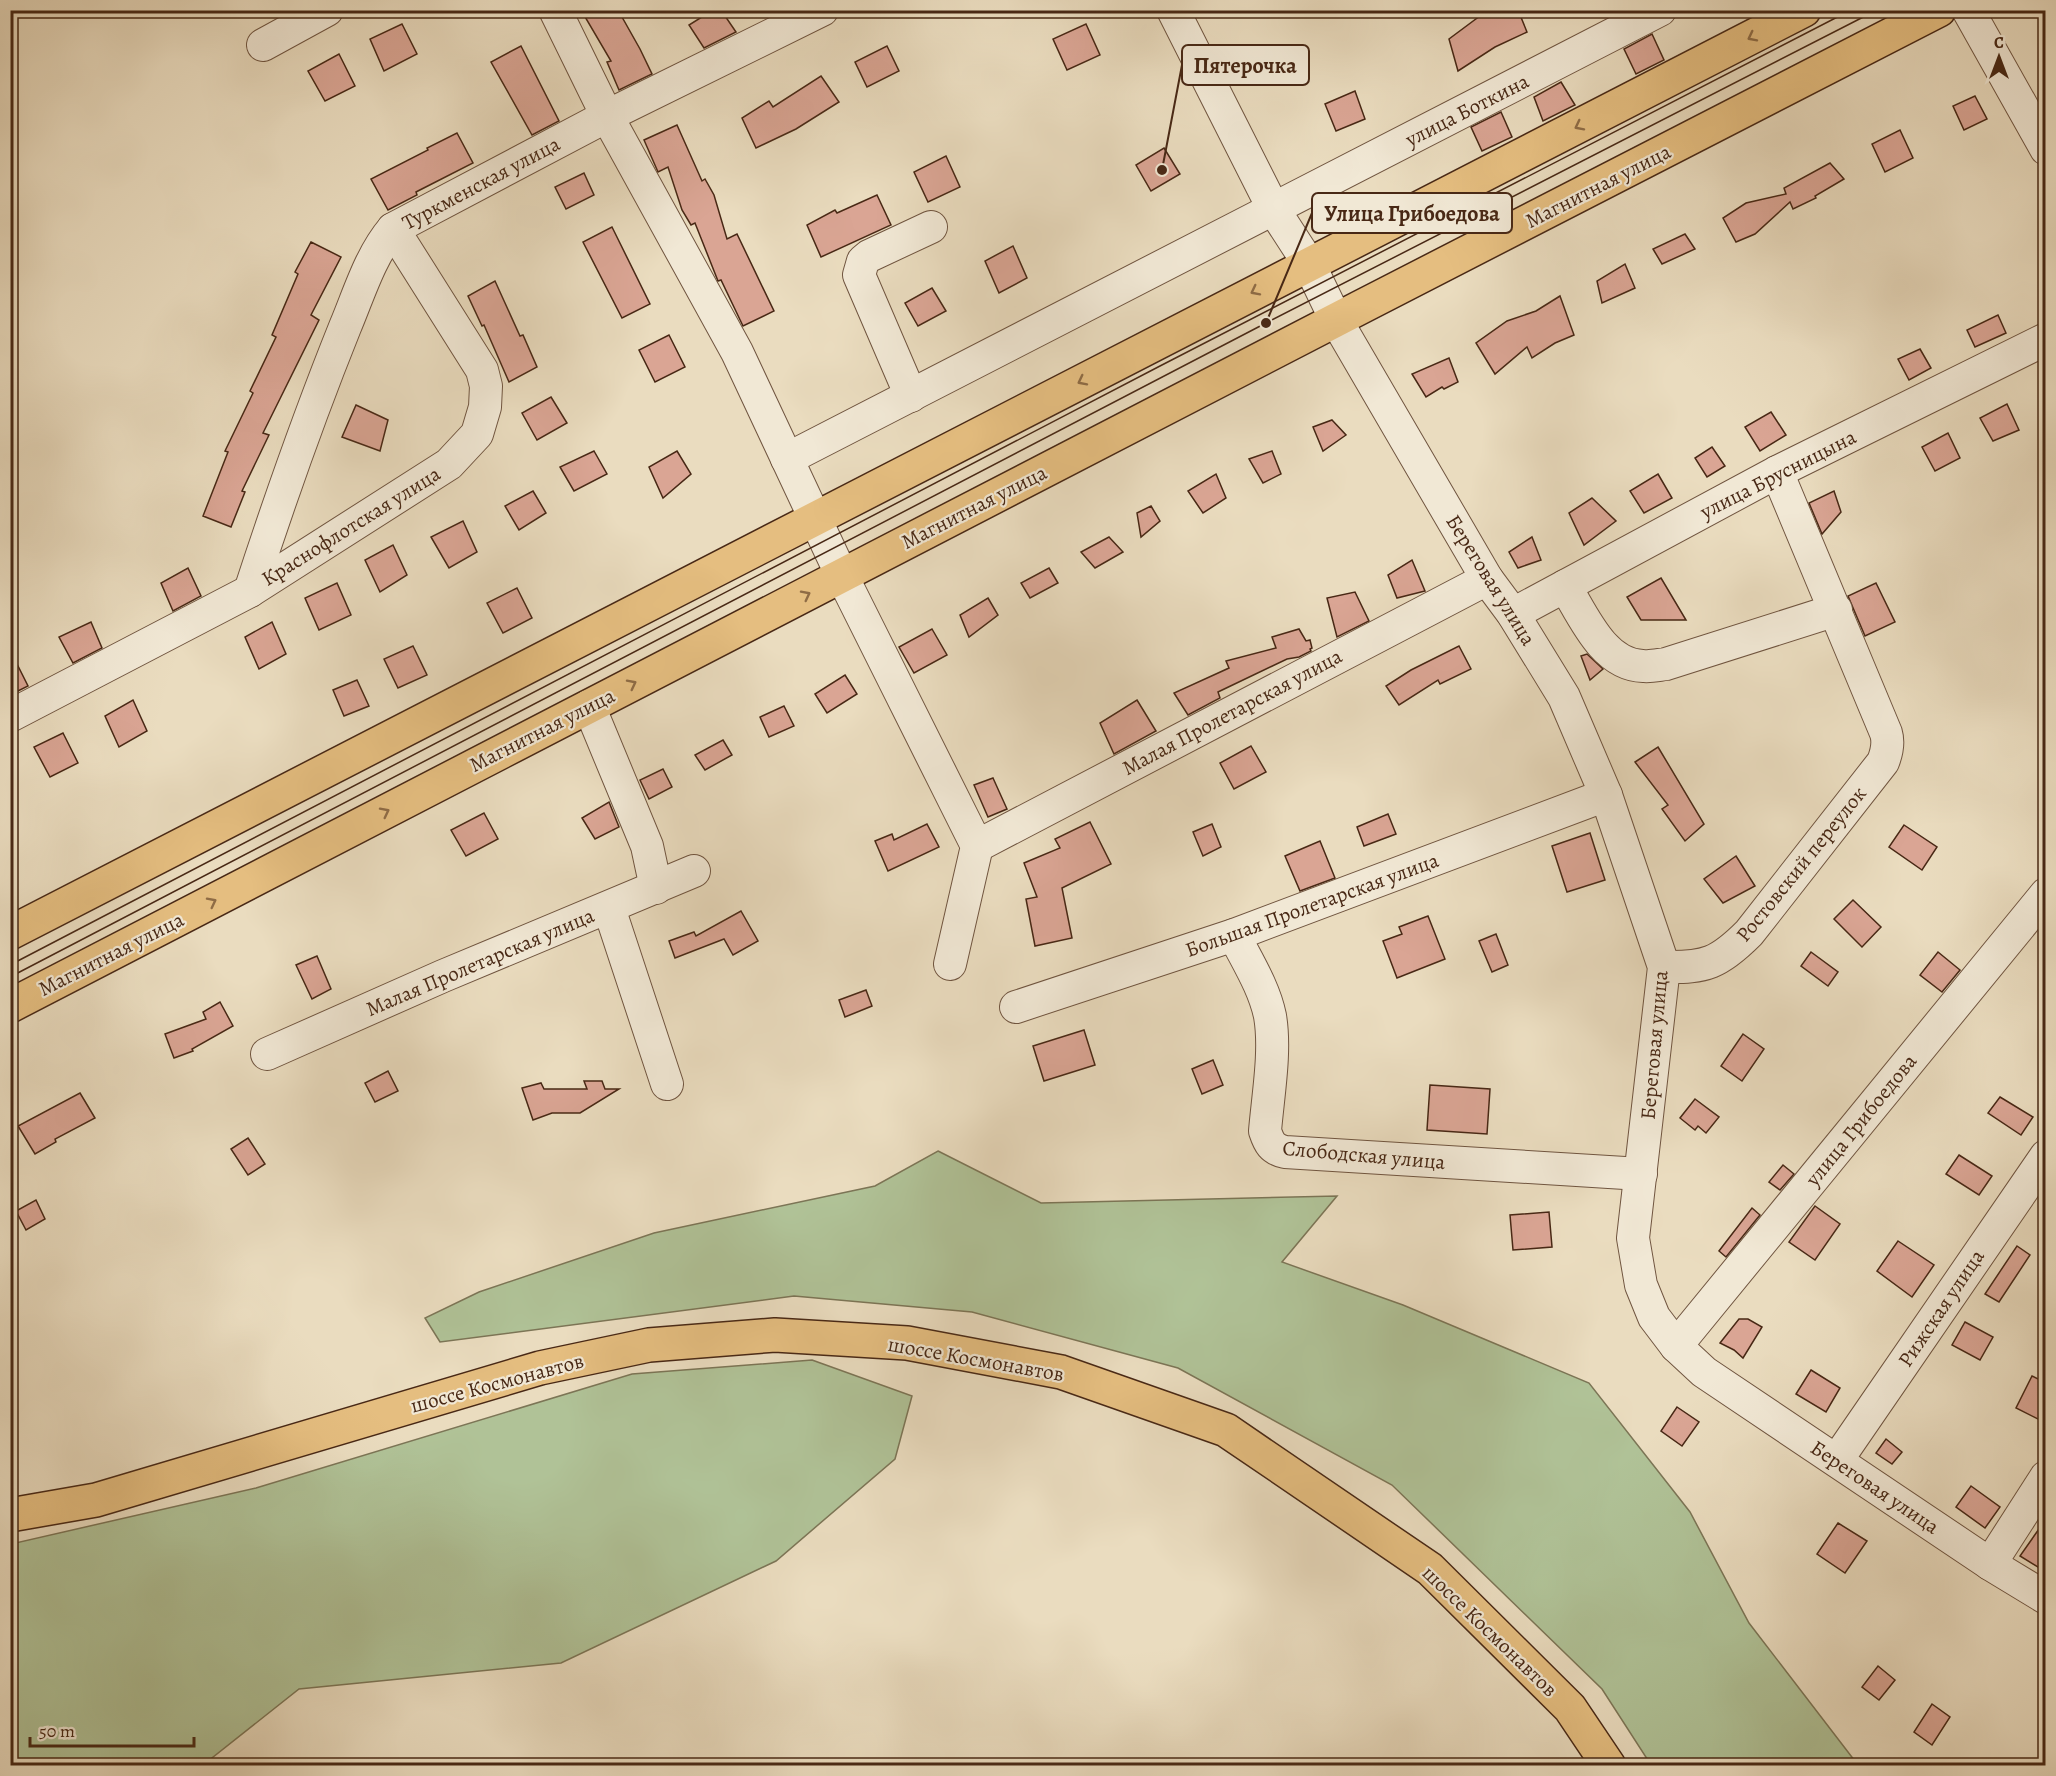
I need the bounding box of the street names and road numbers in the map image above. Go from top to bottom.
street label: улица Боткина [1399,67,1534,154]
street label: Туркменская улица [397,129,565,236]
street label: Магнитная улица [1521,137,1676,235]
street label: улица Брусницына [1694,422,1861,526]
street label: Магнитная улица [897,458,1052,556]
street label: Краснофлотская улица [256,459,446,592]
street label: Береговая улица [1439,509,1543,651]
street label: Малая Пролетарская улица [1117,642,1347,782]
street label: Магнитная улица [465,681,620,779]
street label: Ростовский переулок [1730,780,1873,948]
street label: Большая Пролетарская улица [1181,846,1443,964]
street label: Малая Пролетарская улица [362,901,599,1023]
street label: Магнитная улица [34,905,189,1003]
street label: Береговая улица [1634,969,1674,1121]
street label: улица Грибоедова [1798,1048,1923,1193]
street label: Слободская улица [1281,1134,1447,1176]
street label: Рижская улица [1891,1243,1991,1372]
street label: шоссе Космонавтов [886,1330,1066,1388]
street label: шоссе Космонавтов [407,1346,587,1420]
street label: Береговая улица [1805,1434,1945,1541]
street label: шоссе Космонавтов [1416,1559,1564,1703]

